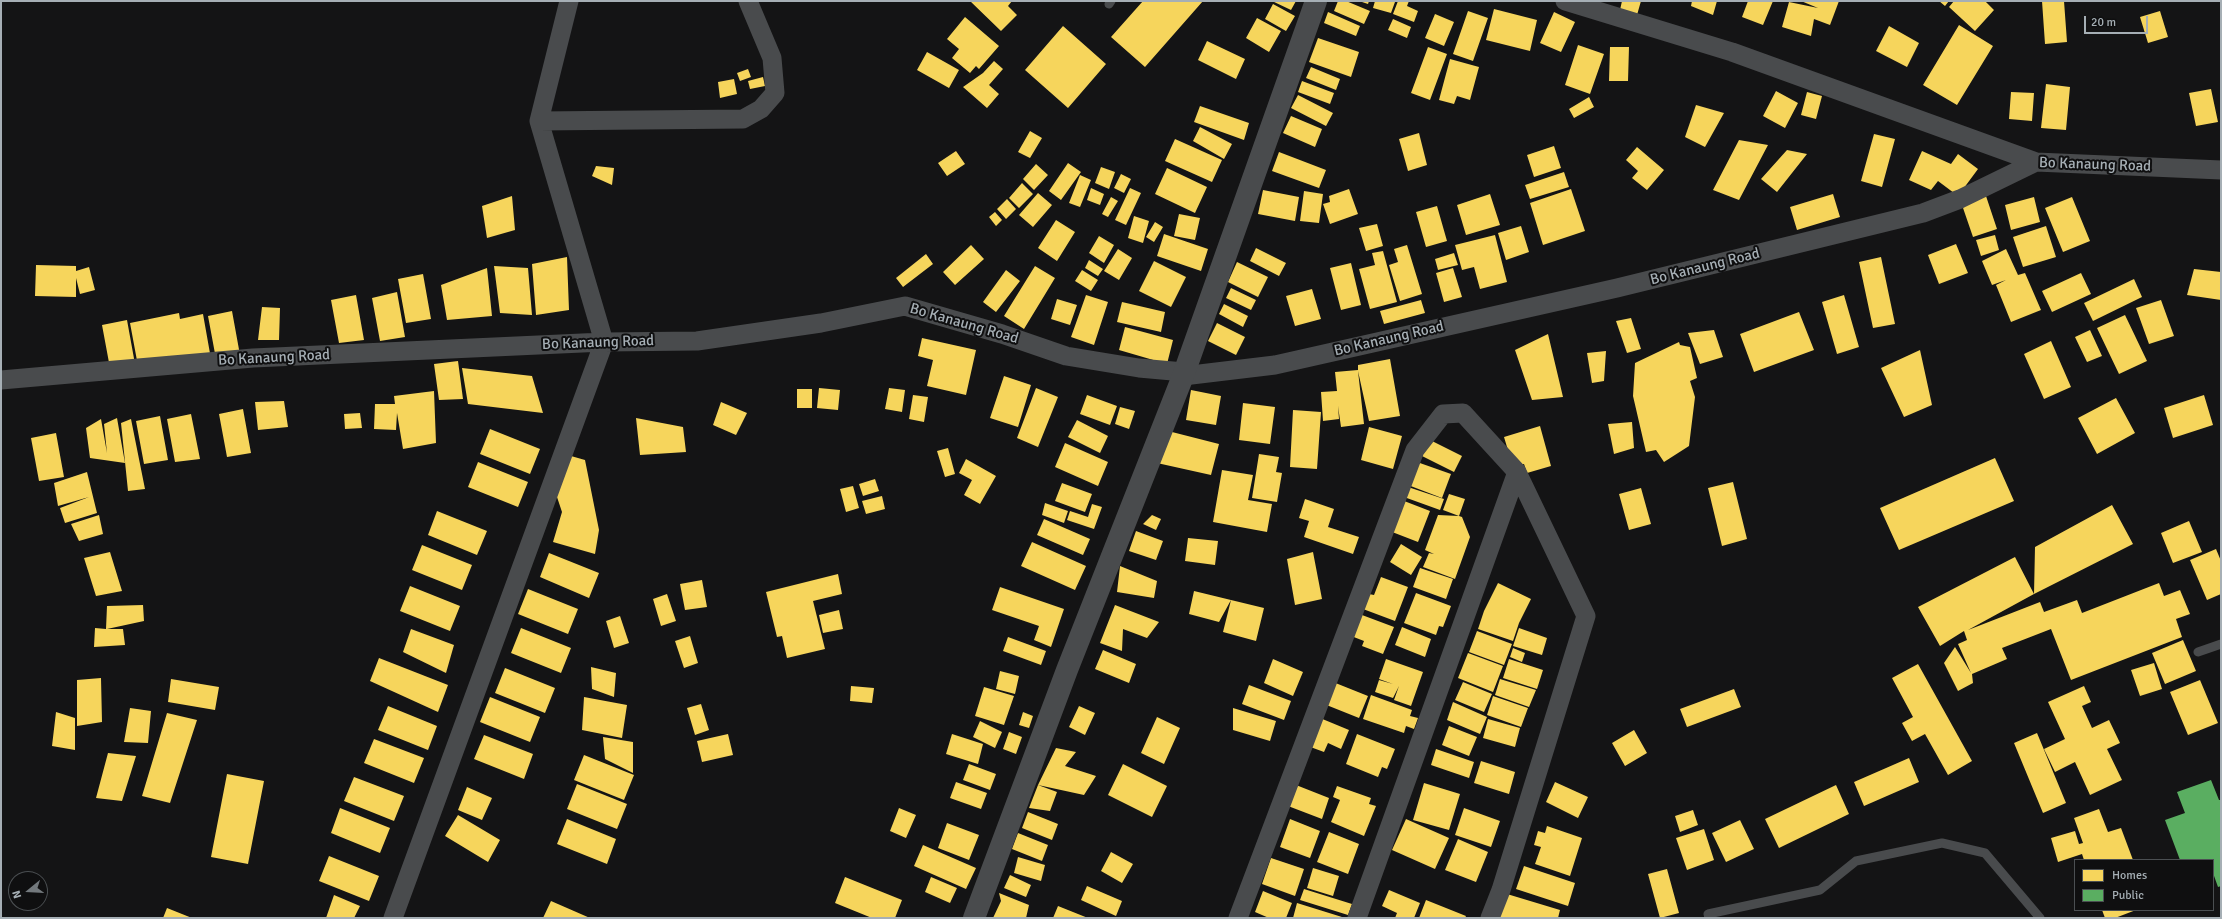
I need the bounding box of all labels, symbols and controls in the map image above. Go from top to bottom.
scale bar [2086,8,2150,34]
text: 20 m [2091,15,2116,30]
street label: Bo Kanaung Road [2039,154,2151,176]
street label: Bo Kanaung Road [1648,245,1762,289]
street label: Bo Kanaung Road [908,300,1020,348]
street label: Bo Kanaung Road [1332,318,1446,360]
street label: Bo Kanaung Road [542,332,654,354]
street label: Bo Kanaung Road [217,346,331,370]
legend [2074,859,2214,911]
text: Homes [2112,868,2147,883]
north arrow [8,871,48,911]
text: Public [2112,888,2144,903]
text: N [10,889,24,900]

